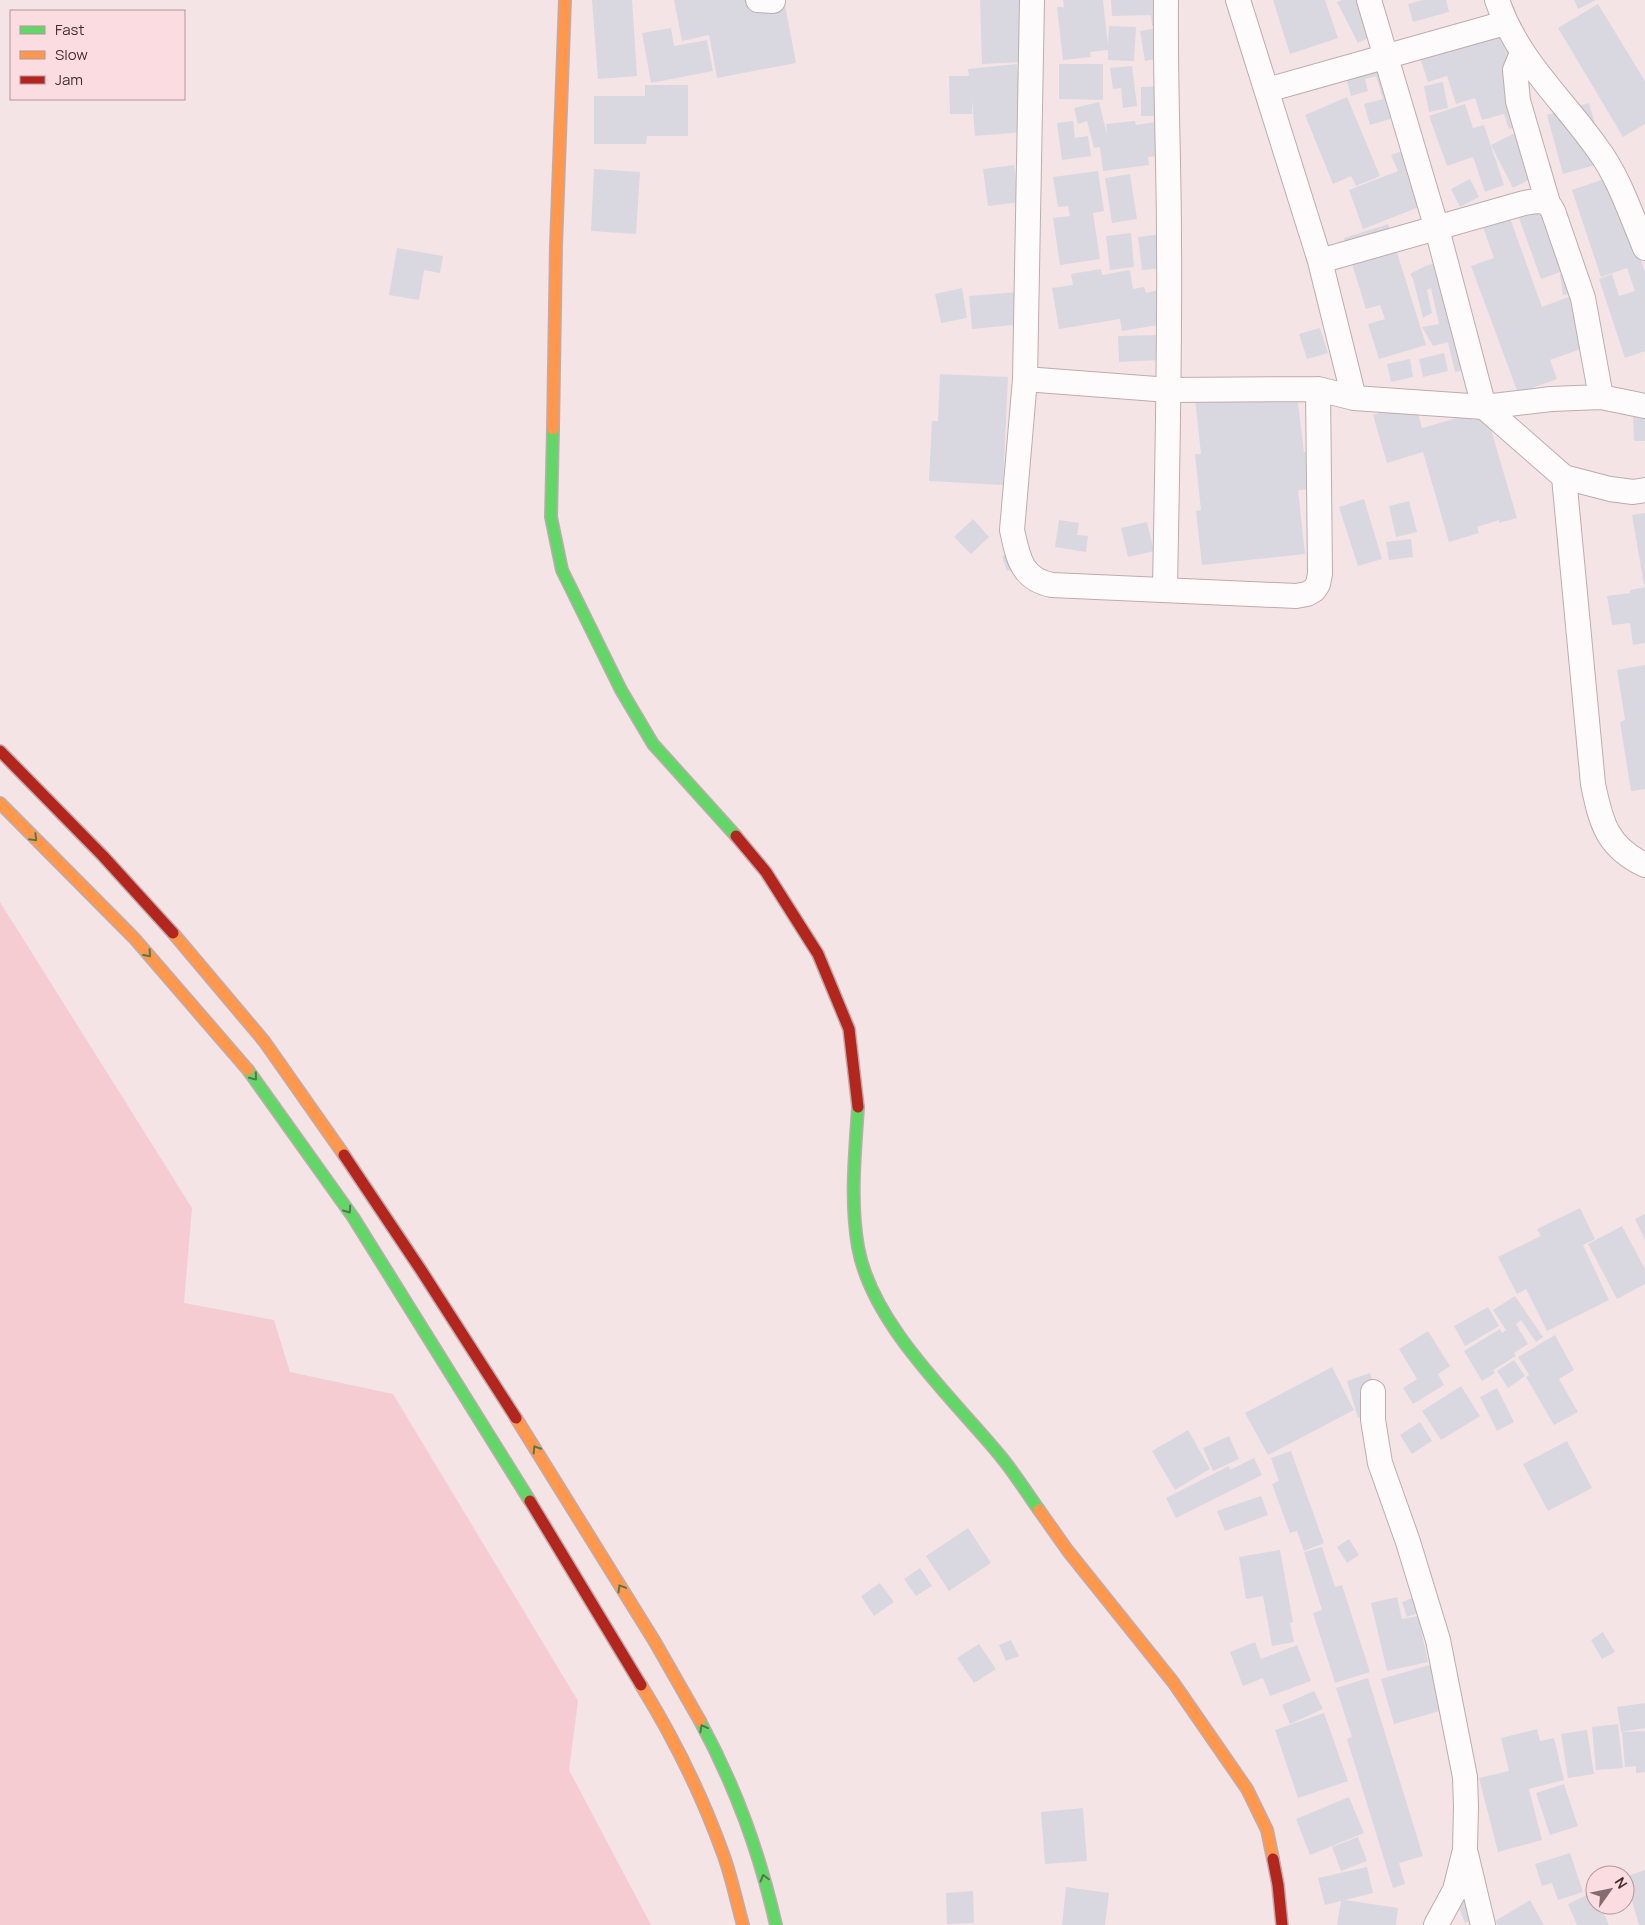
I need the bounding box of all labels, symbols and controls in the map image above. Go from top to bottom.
legend [10,10,185,100]
text: Fast [55,19,84,40]
text: Slow [55,44,88,65]
text: Jam [55,69,83,90]
one-way arrow [28,832,37,841]
one-way arrow [142,949,151,958]
one-way arrow [248,1071,257,1080]
one-way arrow [342,1204,351,1214]
one-way arrow [532,1446,542,1455]
one-way arrow [617,1584,627,1593]
one-way arrow [700,1724,710,1733]
north arrow [1585,1865,1635,1915]
text: N [1611,1873,1632,1892]
one-way arrow [760,1874,770,1882]

